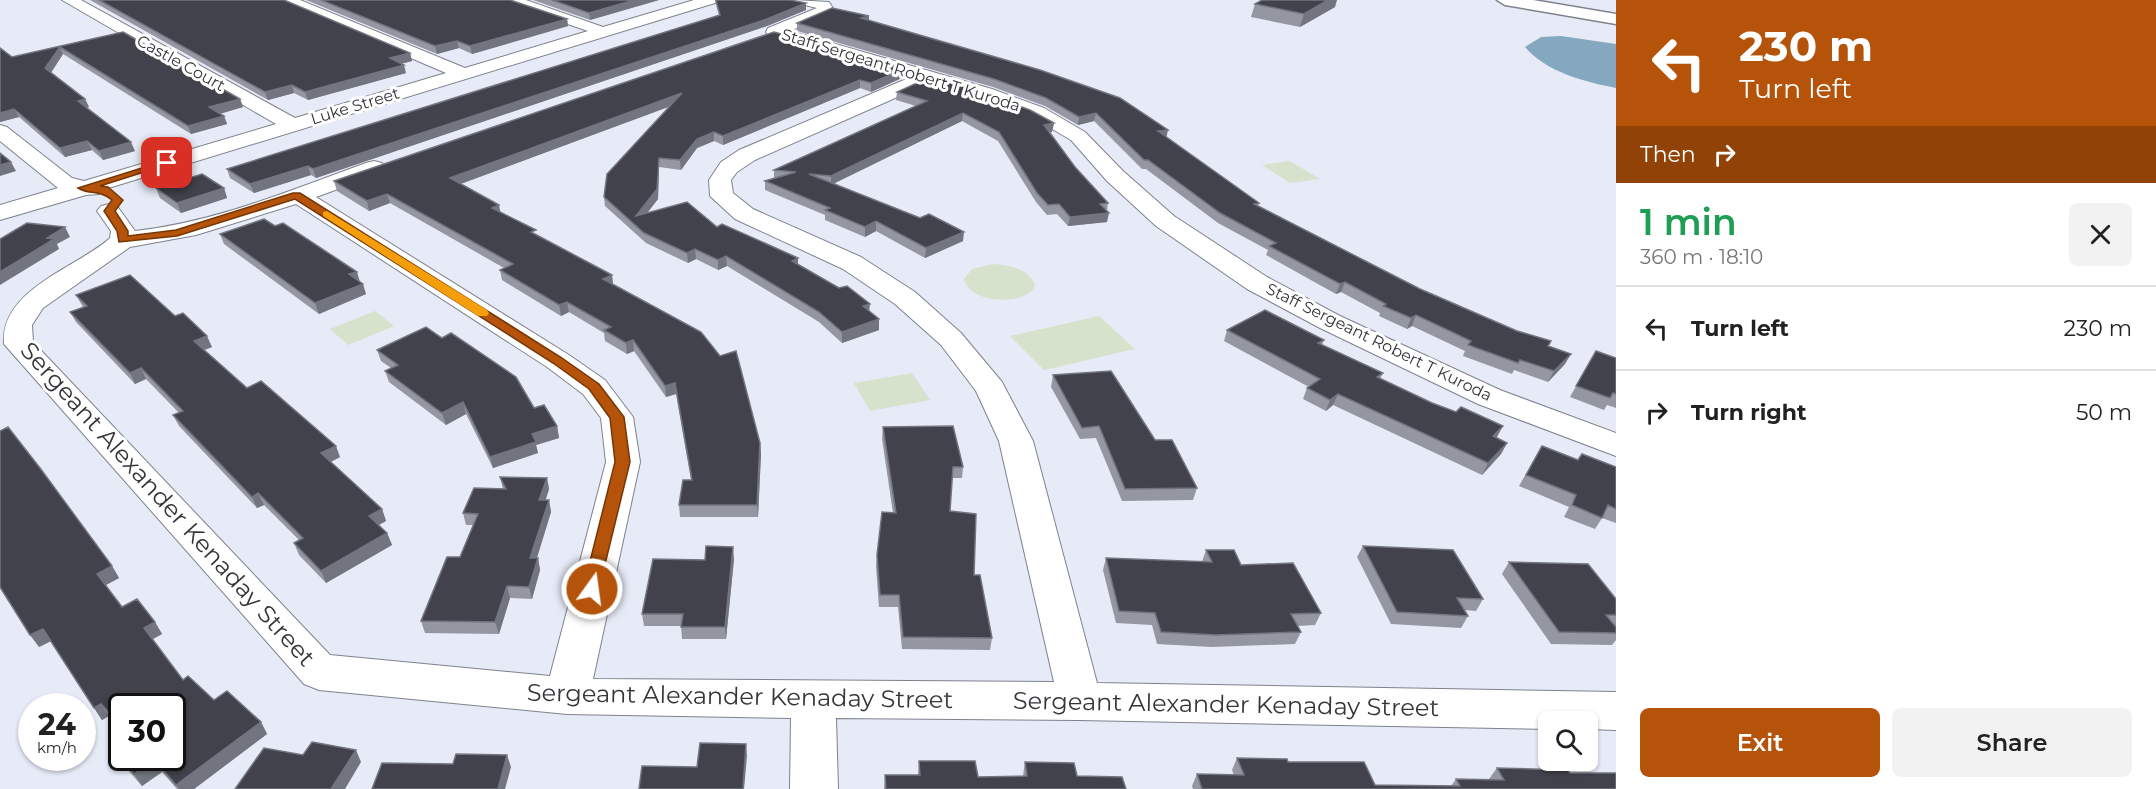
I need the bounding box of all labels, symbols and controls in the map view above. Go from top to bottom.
text: 230 m [1739,20,1873,72]
icon: left [1640,24,1718,102]
street label: Staff Sergeant Robert T Kuroda [779,25,1023,115]
street label: Castle Court [134,31,229,95]
text: Turn left [1739,72,1852,105]
street label: Luke Street [308,83,402,128]
pin [141,137,192,188]
icon: right [1708,138,1741,171]
text: Then [1640,141,1696,168]
icon: arrive [150,146,183,179]
text: 1 min [1640,200,1737,244]
button: close [2069,203,2132,266]
text: 360 m · 18:10 [1640,245,1763,269]
street label: Staff Sergeant Robert T Kuroda [1263,279,1495,405]
icon: left [1640,312,1673,345]
text: Turn left [1691,315,1789,342]
text: 230 m [2063,315,2132,342]
street label: Sergeant Alexander Kenaday Street [15,336,322,672]
icon: right [1640,396,1673,429]
text: Turn right [1691,399,1806,426]
text: 50 m [2076,399,2132,426]
position arrow [560,557,624,621]
street label: Sergeant Alexander Kenaday Street [527,678,954,714]
street label: Sergeant Alexander Kenaday Street [1013,686,1440,722]
speed limit sign: 30 [108,693,186,771]
text: 24 [38,706,76,743]
button: Exit [1640,708,1880,777]
button: Share [1892,708,2132,777]
map controls [1538,711,1598,771]
button: search [1538,711,1598,771]
text: km/h [37,738,77,757]

